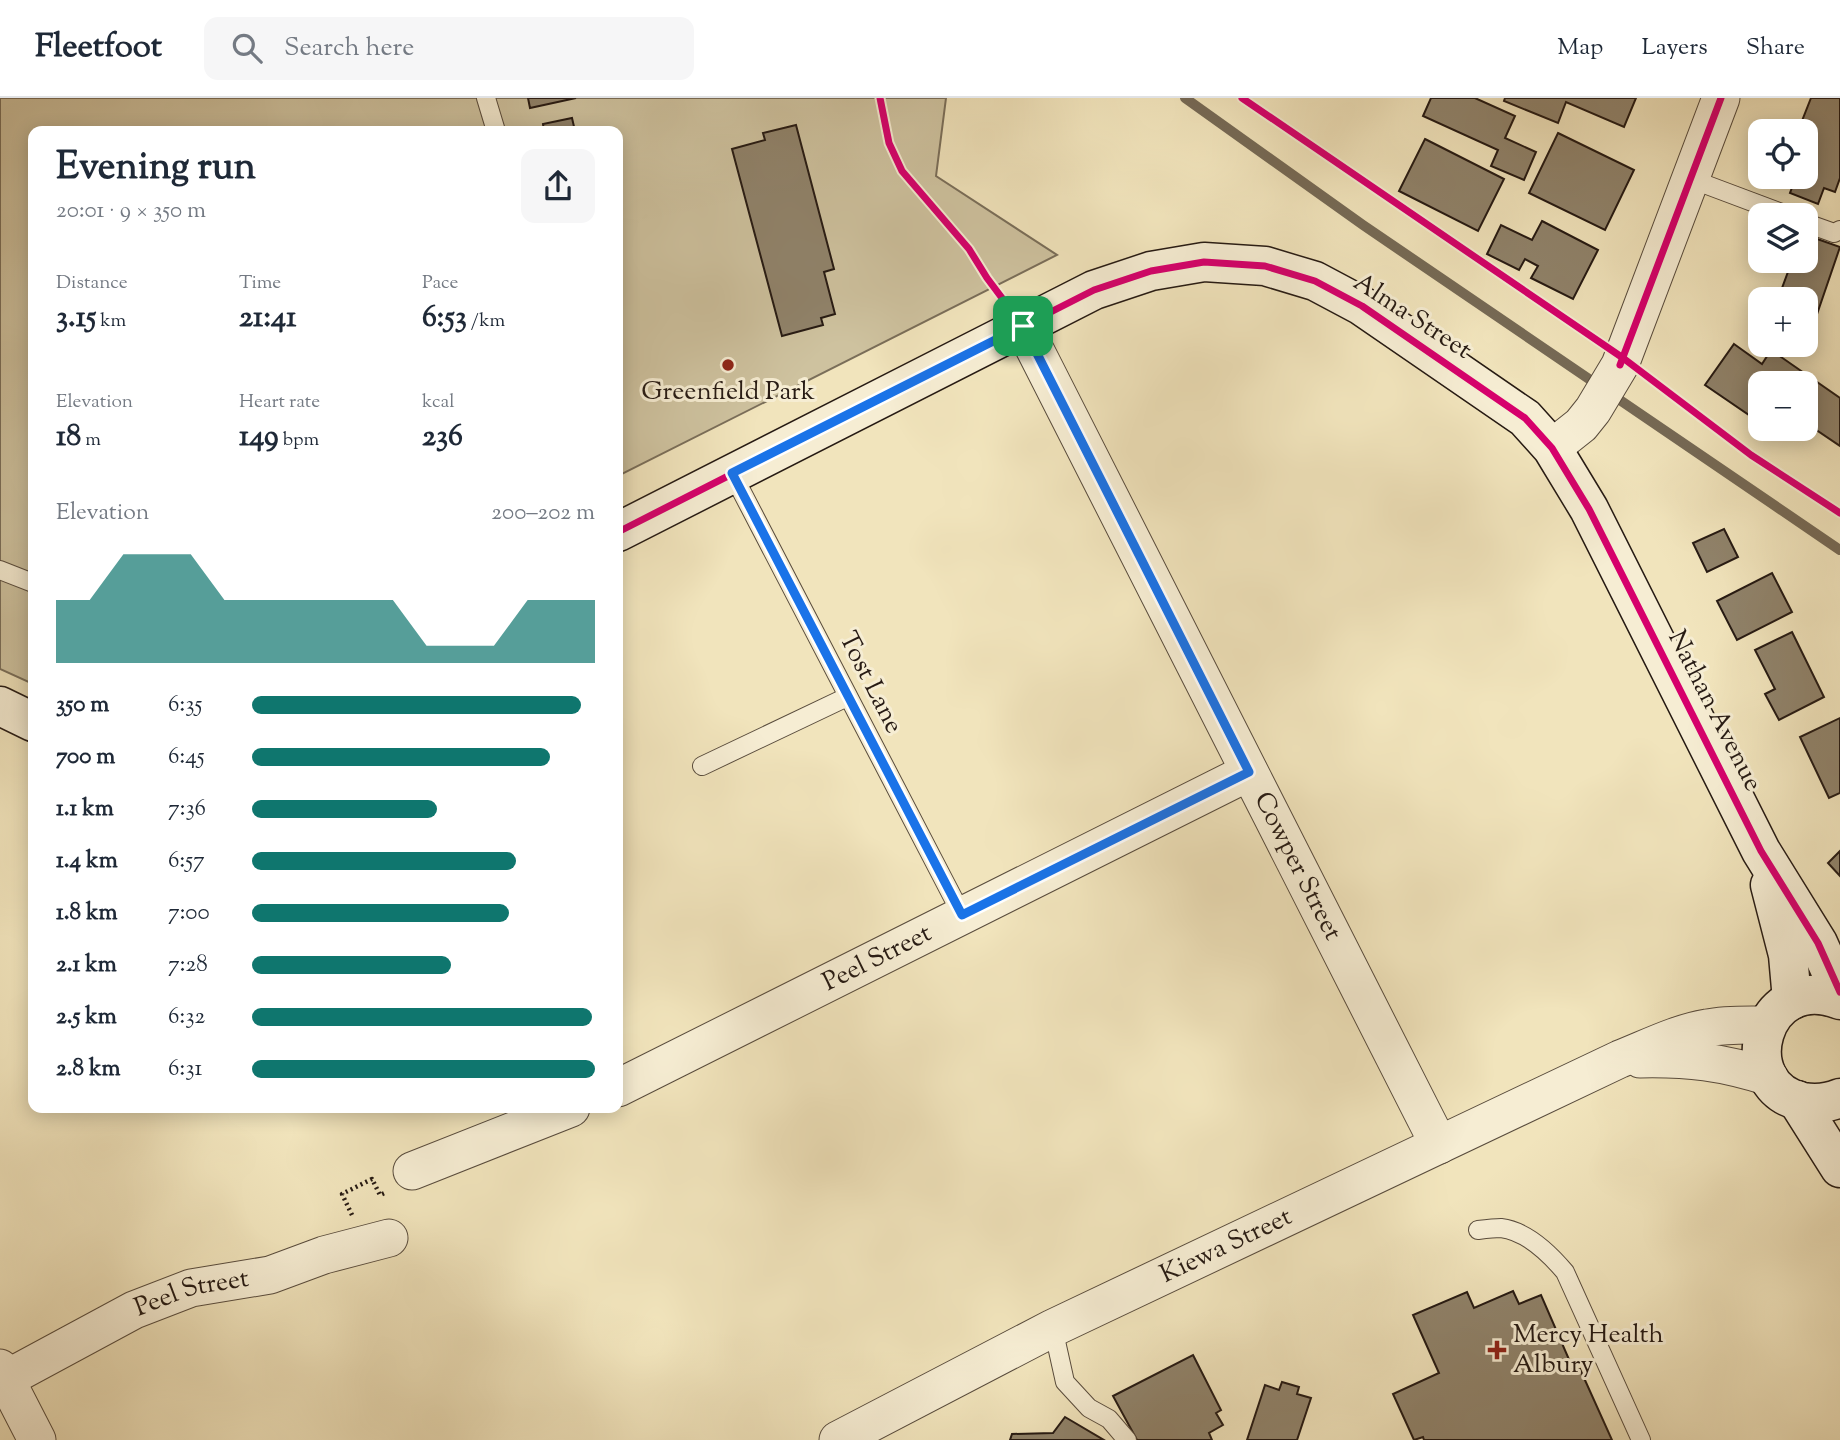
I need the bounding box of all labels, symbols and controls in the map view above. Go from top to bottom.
search box [204,17,694,80]
text: Fleetfoot [35,24,162,72]
icon: search [228,29,266,67]
text: Search here [284,30,414,67]
text: Map [1557,31,1603,65]
text: Layers [1641,31,1708,65]
text: Share [1746,31,1805,65]
map controls [1748,119,1818,441]
button: locate [1748,119,1818,189]
text: Evening run [56,142,256,196]
button: share [521,149,595,223]
text: 20:01 · 9 × 350 m [56,195,206,228]
button: layers [1748,203,1818,273]
street label: Alma Street [1346,265,1479,369]
text: Distance [56,270,128,297]
text: Time [239,270,281,297]
text: Pace [422,270,458,297]
button: + [1748,287,1818,357]
pin [993,296,1053,356]
text: 3.15 [56,297,96,340]
text: 21:41 [239,297,296,340]
text: 6:53 [422,297,467,340]
icon: arrive [1004,307,1042,345]
text: km [96,308,126,335]
text: /km [467,308,505,335]
marker: Greenfield Park [720,357,736,373]
button: − [1748,371,1818,441]
place label: Greenfield Park [641,374,815,411]
text: Elevation [56,389,133,416]
text: Heart rate [239,389,320,416]
text: kcal [422,389,455,416]
text: 18 [56,416,81,459]
text: 149 [239,416,279,459]
text: 236 [422,416,463,459]
text: m [81,427,101,454]
text: bpm [279,427,319,454]
text: Elevation [56,497,149,530]
text: 200–202 m [491,497,595,530]
street label: Nathan Avenue [1658,624,1770,798]
street label: Tost Lane [829,626,911,740]
text: 350 m [56,689,109,722]
text: 6:35 [168,689,202,722]
text: 700 m [56,741,115,774]
text: 6:45 [168,741,205,774]
street label: Cowper Street [1244,786,1351,947]
text: 1.1 km [56,793,114,826]
text: 7:36 [168,793,206,826]
text: 1.4 km [56,845,118,878]
text: 6:57 [168,845,205,878]
text: 1.8 km [56,897,118,930]
text: 7:00 [168,897,210,930]
street label: Peel Street [816,915,938,1001]
text: 2.1 km [56,949,117,982]
text: 7:28 [168,949,208,982]
text: 2.5 km [56,1001,117,1034]
text: 6:32 [168,1001,205,1034]
text: 2.8 km [56,1053,121,1086]
text: 6:31 [168,1053,202,1086]
street label: Kiewa Street [1154,1199,1298,1293]
street label: Peel Street [129,1260,252,1327]
place label: Mercy Health Albury [1513,1317,1664,1384]
marker: Mercy Health Albury [1487,1340,1507,1360]

